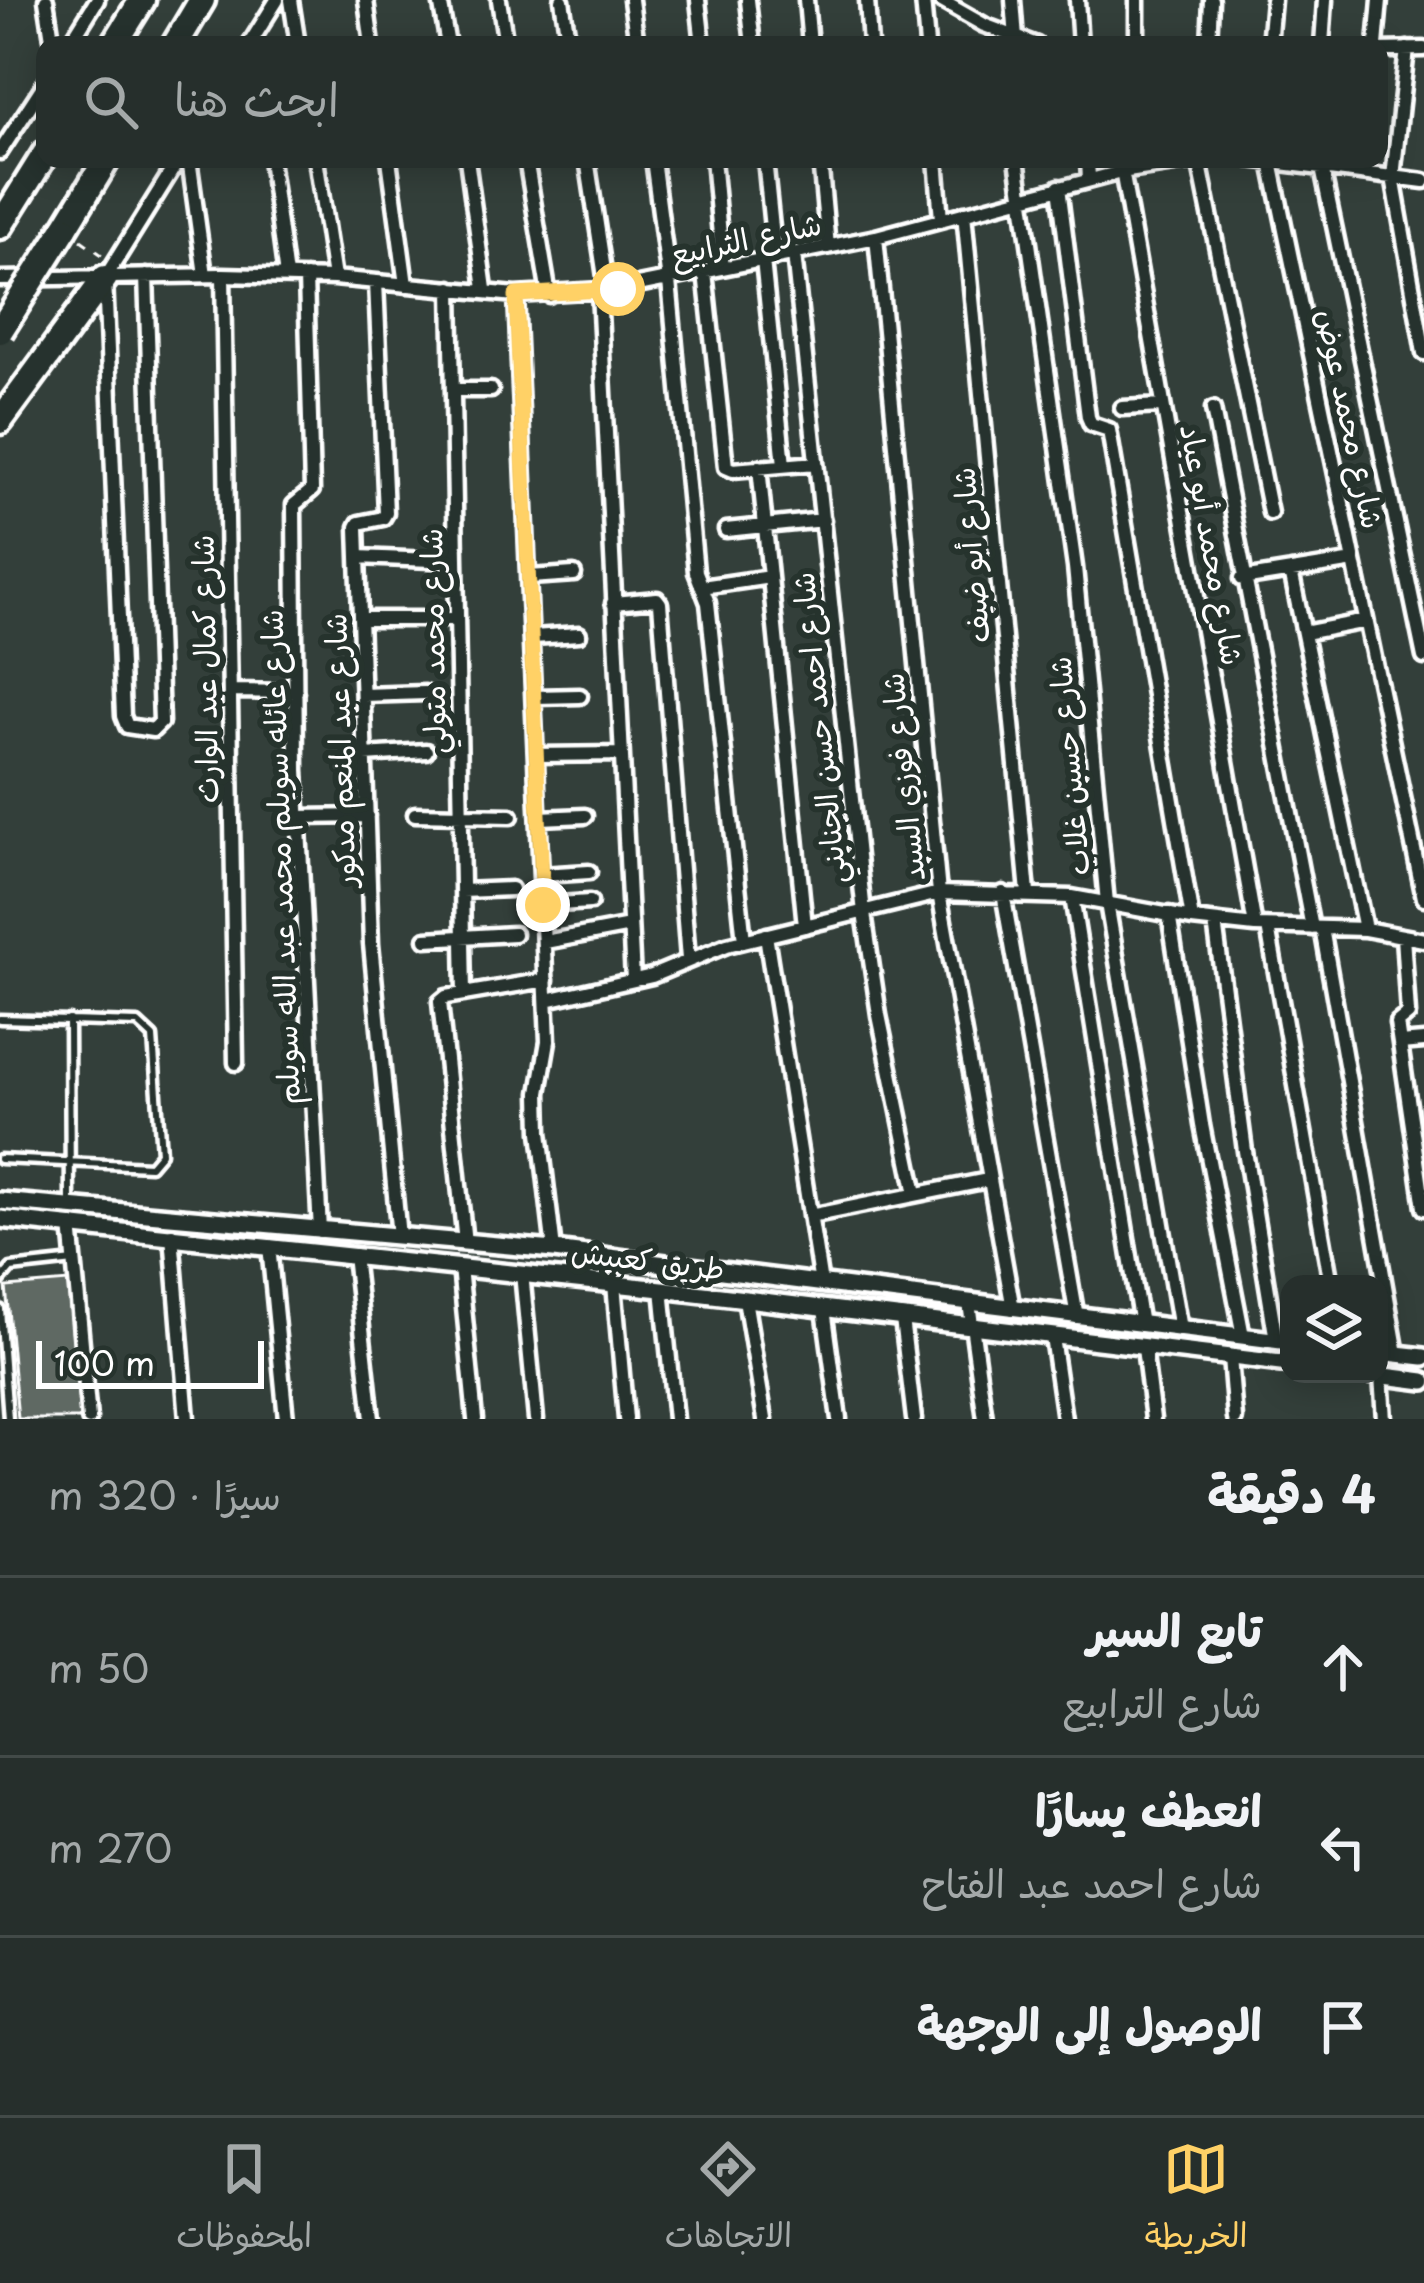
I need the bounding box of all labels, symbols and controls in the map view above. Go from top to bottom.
search box [36,36,1388,168]
text: ابحث هنا [174,63,339,131]
icon: search [78,69,144,135]
street label: شارع الترابيع [666,200,826,277]
route start [591,262,645,316]
street label: شارع محمد عوض [1305,304,1397,533]
street label: شارع محمد أبو عياد [1169,420,1257,669]
street label: شارع أبو ضيف [939,465,1001,645]
street label: شارع محمد متولي [407,528,462,754]
street label: شارع كمال عبد الوارث [179,534,229,804]
street label: شارع احمد حسن الجنايني [779,569,862,886]
street label: شارع عائله سويلم محمد عبد الله سويلم [247,609,312,1106]
street label: شارع عبد المنعم مدكور [311,612,368,891]
street label: شارع حسين غلاب [1036,655,1100,878]
street label: شارع فوزي السيد [868,671,936,884]
route end [516,878,570,932]
street label: طريق كعبيش [569,1227,728,1290]
map controls [1280,1275,1388,1383]
button: layers [1280,1275,1388,1383]
scale bar [36,1335,264,1388]
text: 100 m [54,1337,155,1387]
text: 4 دقيقة [1207,1453,1376,1530]
text: سيرًا · 320 m [48,1464,281,1523]
text: تابع السير [1087,1594,1262,1662]
icon: ahead [1310,1634,1376,1700]
text: 50 m [48,1637,150,1696]
text: شارع الترابيع [1062,1672,1262,1731]
text: انعطف يسارًا [1035,1774,1262,1842]
icon: left [1310,1814,1376,1880]
text: 270 m [48,1817,172,1876]
text: شارع احمد عبد الفتاح [922,1852,1262,1911]
text: الوصول إلى الوجهة [917,1988,1262,2056]
icon: arrive [1310,1994,1376,2060]
tab: المحفوظات [176,2136,312,2265]
tab: الاتجاهات [665,2136,792,2265]
tab: الخريطة [1145,2136,1248,2265]

